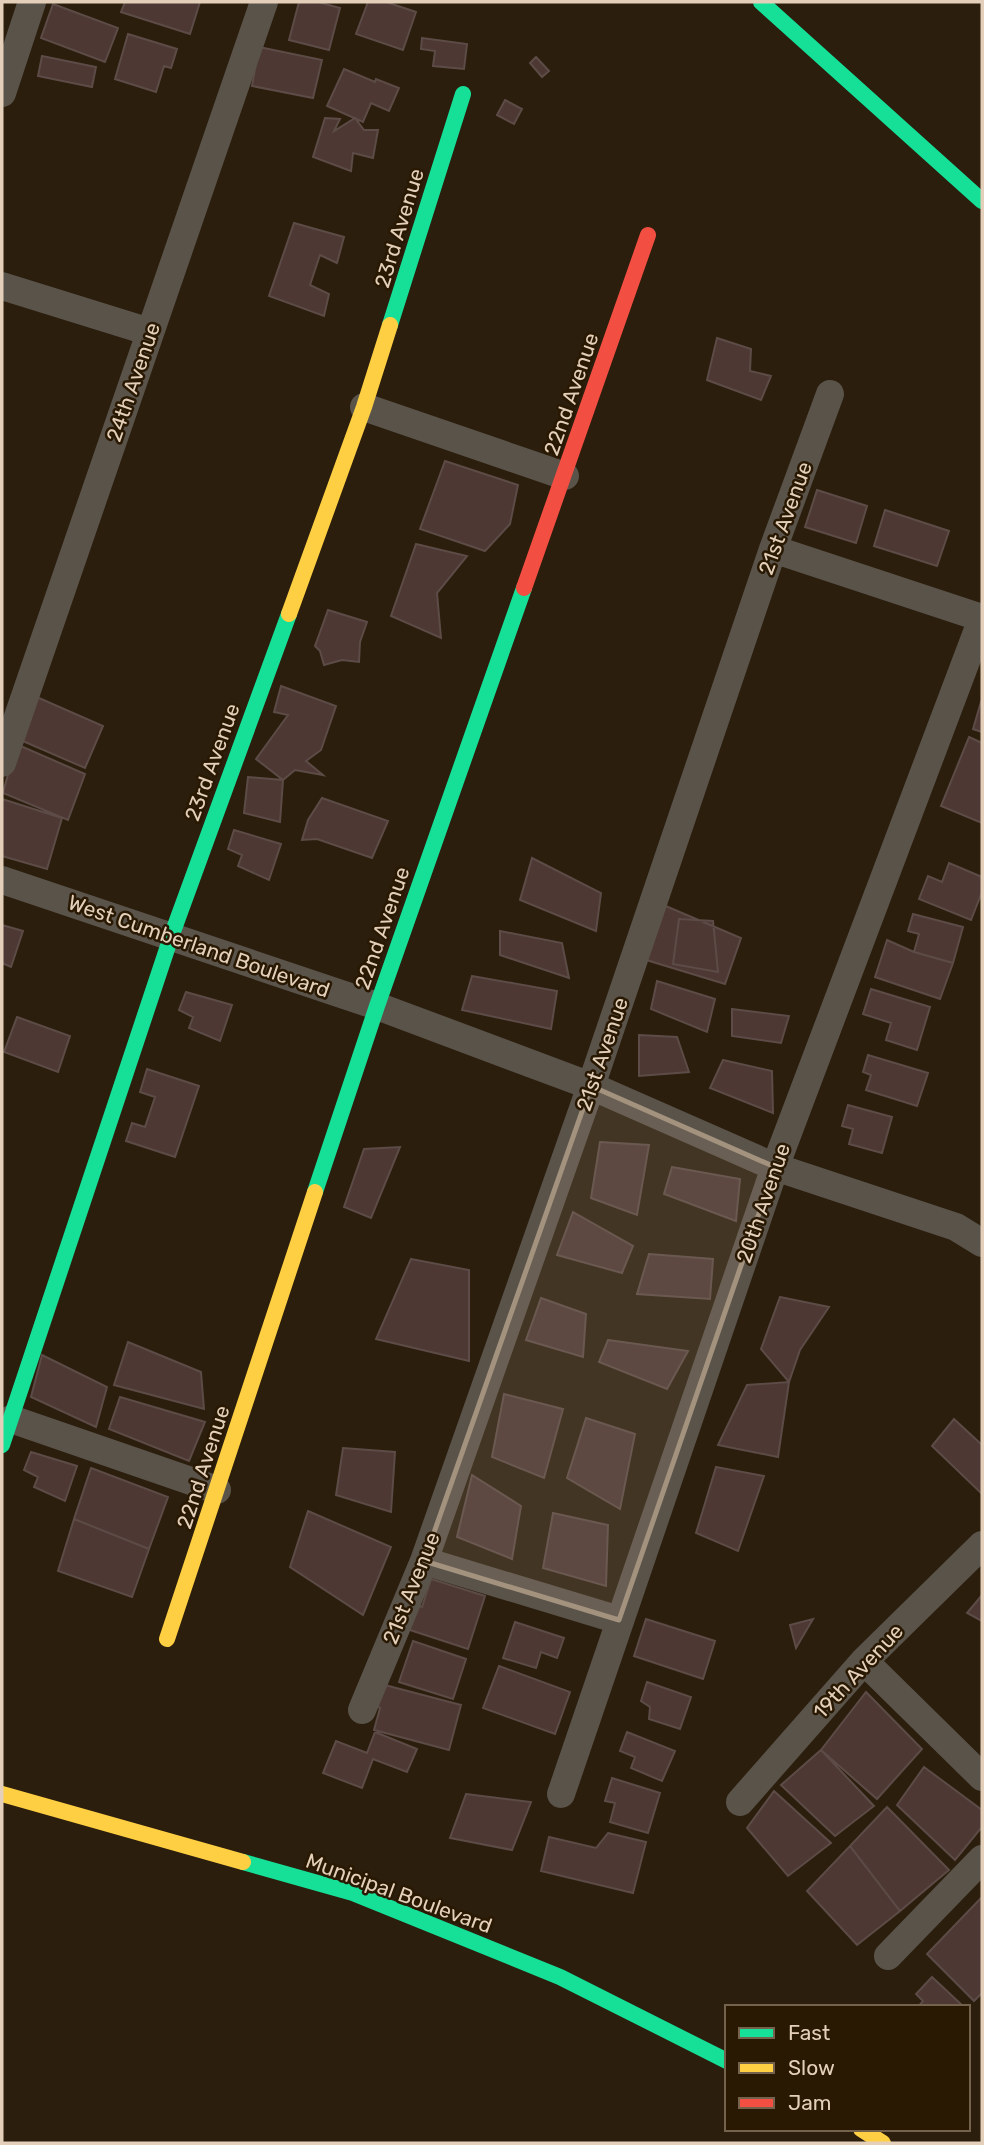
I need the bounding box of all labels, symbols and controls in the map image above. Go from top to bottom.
street label: 23rd Avenue [369,165,429,291]
street label: 24th Avenue [101,319,165,445]
street label: 22nd Avenue [538,329,604,459]
street label: 21st Avenue [753,458,817,578]
street label: 23rd Avenue [179,700,245,824]
street label: 22nd Avenue [349,863,415,993]
street label: West Cumberland Boulevard [65,889,333,1003]
street label: 21st Avenue [571,994,633,1114]
street label: 20th Avenue [731,1140,795,1266]
street label: 22nd Avenue [171,1402,235,1532]
street label: 21st Avenue [377,1528,445,1648]
street label: 19th Avenue [808,1618,908,1724]
street label: Municipal Boulevard [302,1848,496,1938]
legend [725,2005,970,2131]
text: Fast [788,2020,830,2045]
text: Slow [788,2055,835,2080]
text: Jam [788,2090,832,2115]

